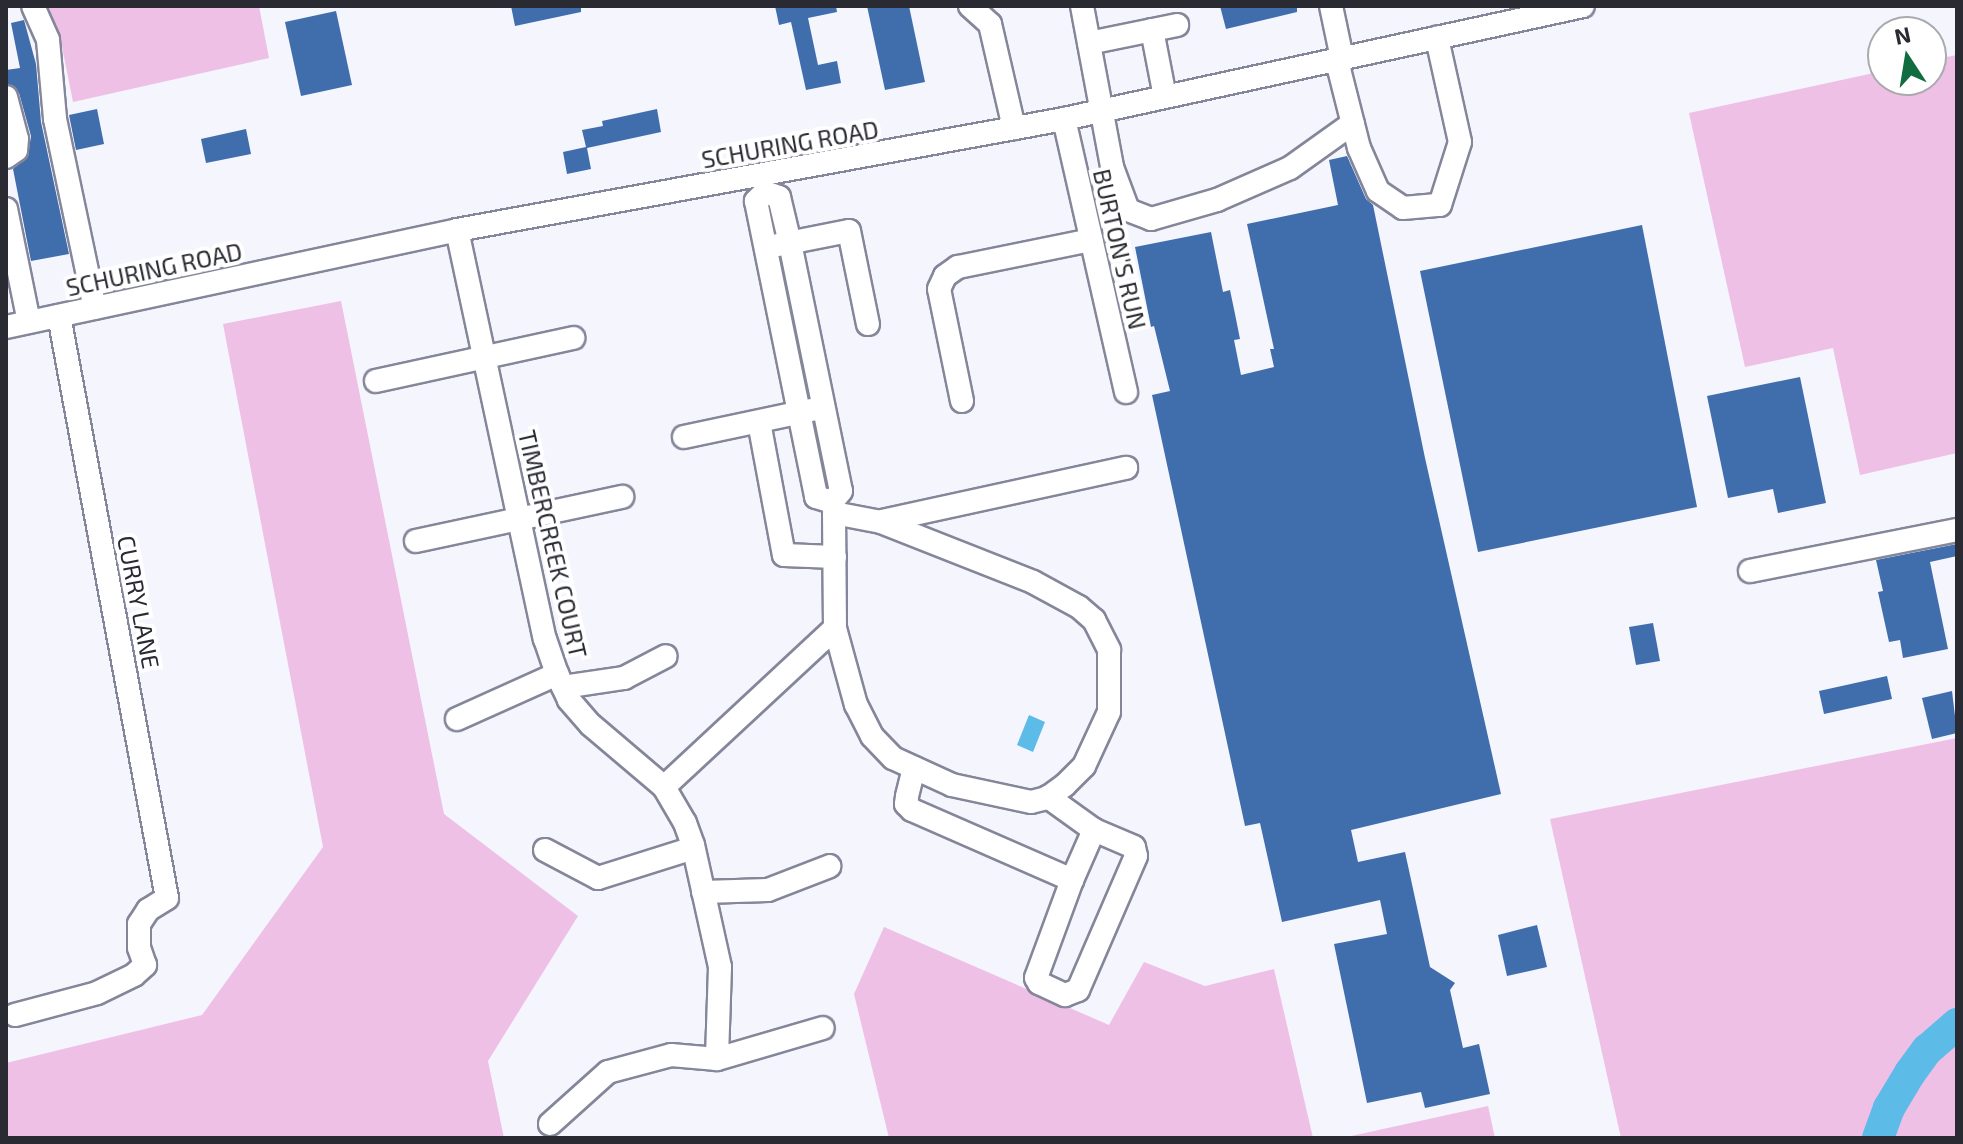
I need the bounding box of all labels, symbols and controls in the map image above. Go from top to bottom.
north arrow [1867,16,1947,96]
text: N [1892,20,1913,49]
street label: SCHURING ROAD [699,114,881,174]
street label: BURTON'S RUN [1088,166,1152,332]
street label: SCHURING ROAD [63,236,245,302]
street label: TIMBERCREEK COURT [513,427,593,661]
street label: CURRY LANE [112,533,166,671]

